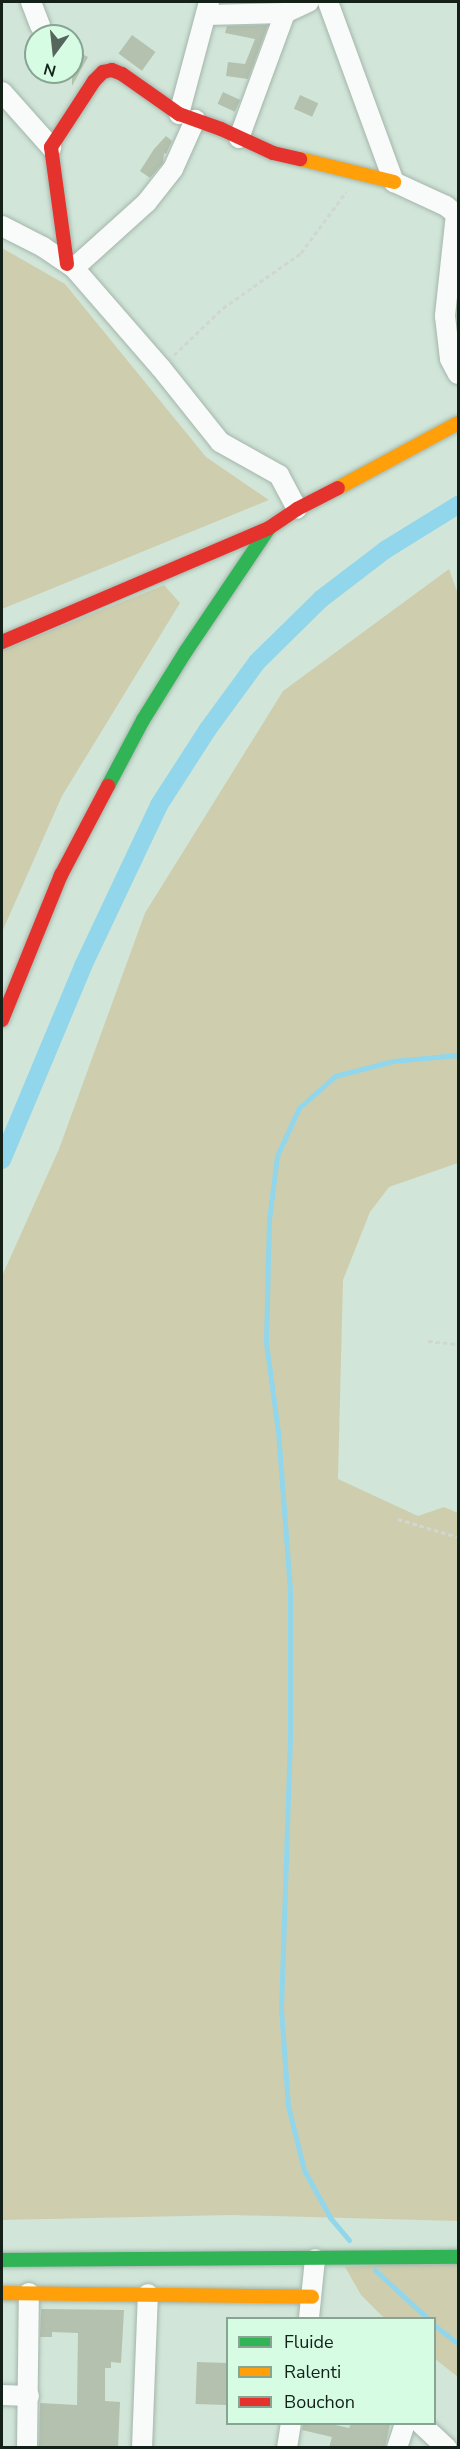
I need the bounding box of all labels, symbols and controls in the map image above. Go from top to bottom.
north arrow [24,24,84,84]
text: N [41,57,58,82]
legend [226,2317,436,2425]
text: Fluide [284,2330,334,2354]
text: Ralenti [284,2360,341,2384]
text: Bouchon [284,2390,355,2414]

